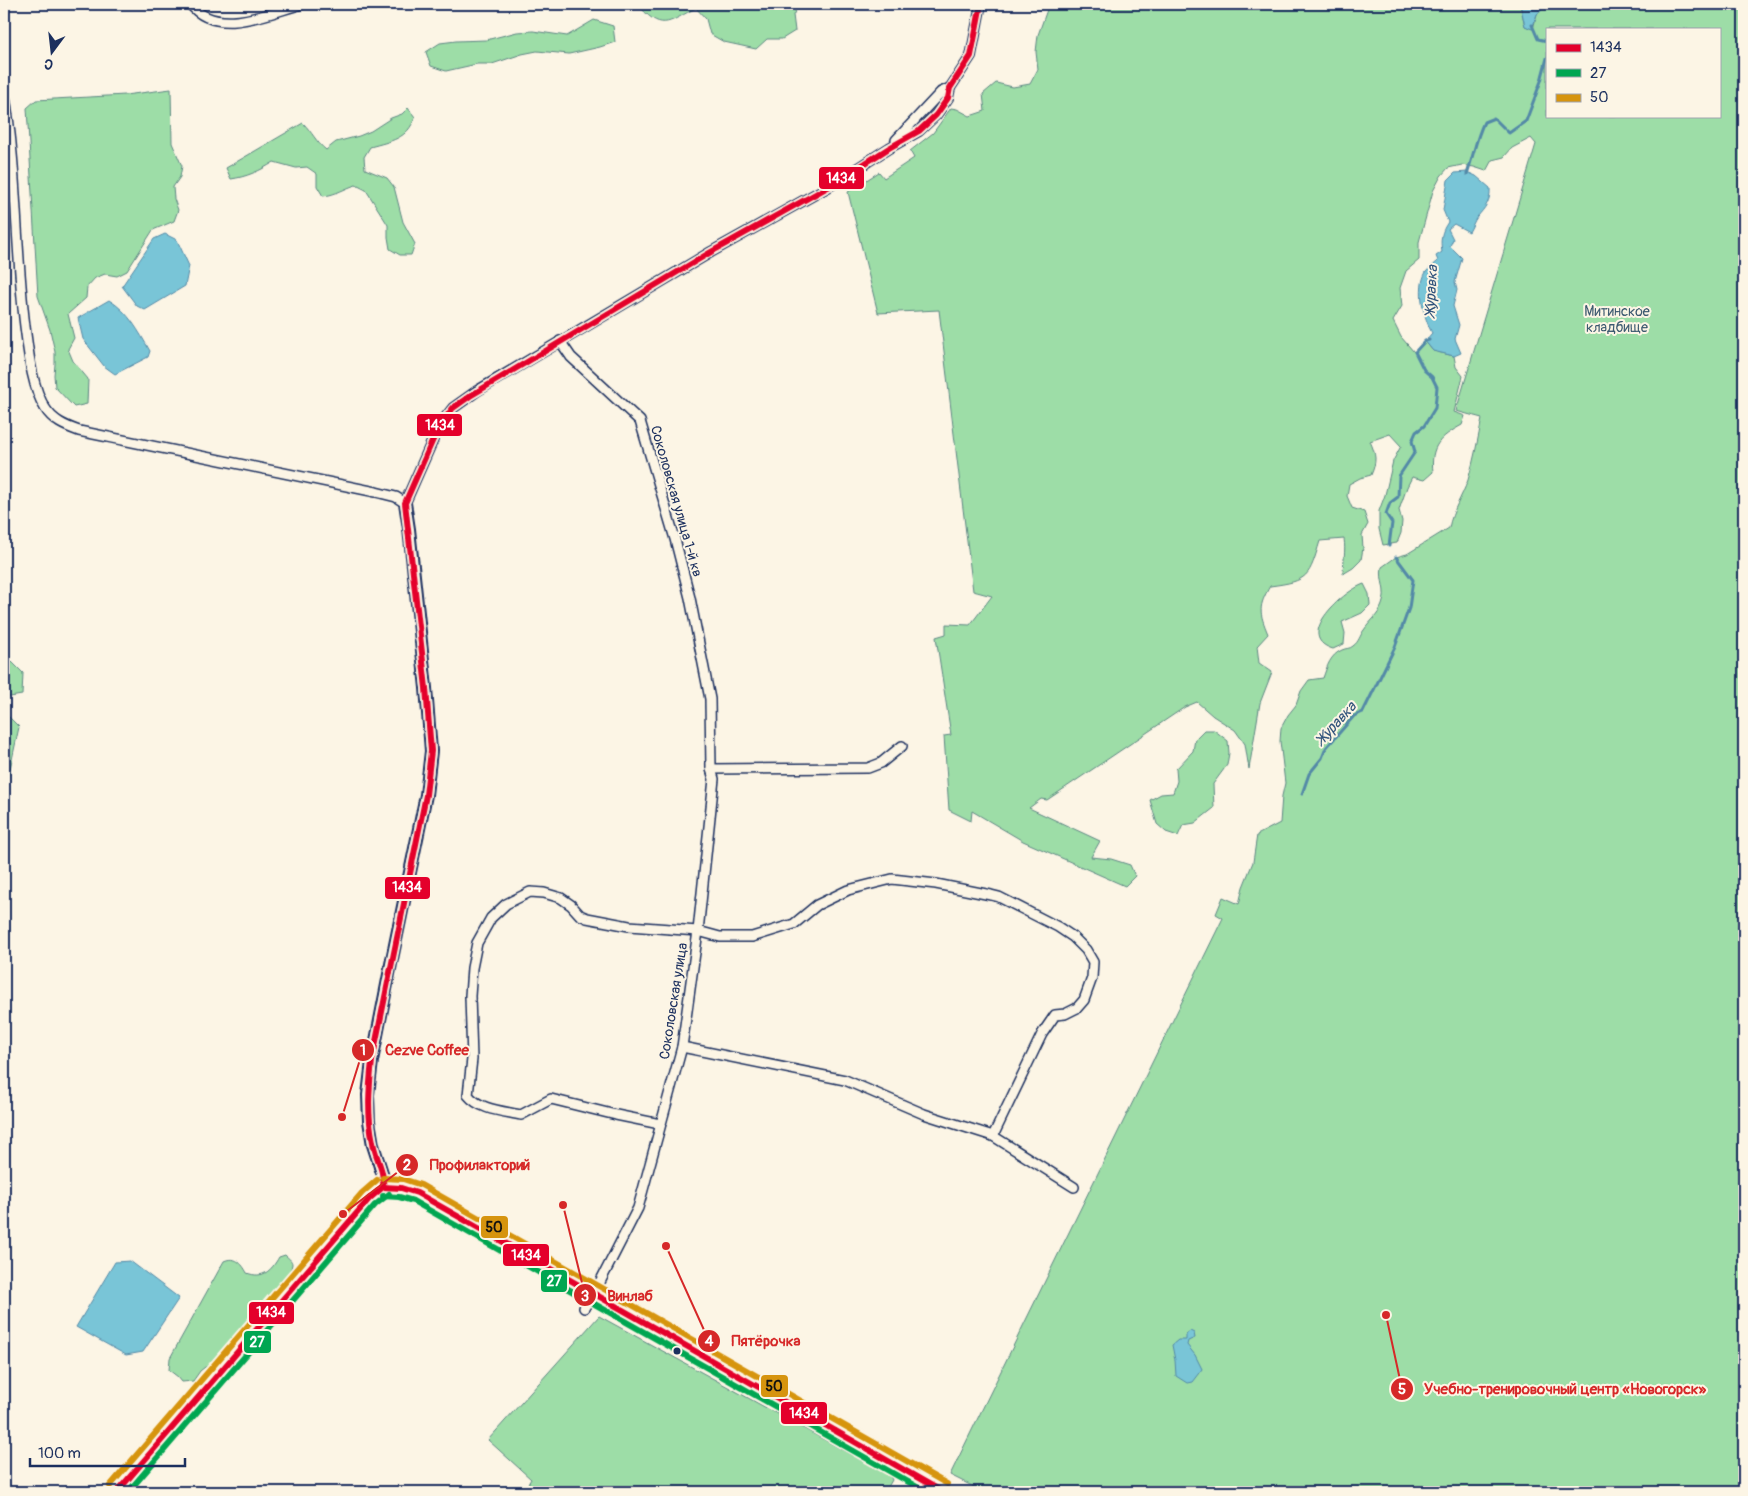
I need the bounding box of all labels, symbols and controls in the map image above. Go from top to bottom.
north arrow [28,28,78,78]
legend [1546,28,1720,118]
text: 1434 [1590,38,1622,57]
text: С [42,55,55,73]
text: 27 [1590,64,1606,83]
text: 50 [1590,88,1608,107]
line badge: 1434 [818,166,865,190]
text: 1434 [826,170,857,187]
water label: Журавка [1421,264,1442,319]
park label: Митинское кладбище [1584,303,1650,336]
line badge: 1434 [416,413,463,437]
text: 1434 [425,417,456,434]
street label: Соколовская улица 1-й кв [647,424,706,579]
water label: Журавка [1311,697,1361,750]
line badge: 1434 [384,876,431,900]
text: 1434 [392,879,423,896]
street label: Соколовская улица [656,941,691,1061]
callout: Cezve Coffee [350,1035,479,1065]
text: 1 [360,1041,366,1060]
text: Cezve Coffee [385,1041,469,1060]
callout: Профилакторий [394,1150,540,1180]
text: 2 [403,1156,411,1175]
text: Профилакторий [430,1156,530,1175]
line badge: 50 [480,1215,509,1239]
text: 50 [485,1219,503,1236]
line badge: 1434 [502,1243,550,1267]
text: 1434 [511,1247,542,1264]
line badge: 27 [540,1269,568,1293]
text: 27 [546,1273,562,1290]
callout: Винлаб [573,1280,663,1310]
text: 3 [581,1287,589,1306]
text: Винлаб [607,1287,653,1306]
line badge: 1434 [248,1301,295,1325]
text: 1434 [256,1304,287,1321]
callout: Пятёрочка [696,1326,810,1356]
line badge: 27 [243,1330,272,1354]
text: 4 [705,1332,714,1351]
text: Пятёрочка [731,1332,801,1351]
text: 27 [249,1334,265,1351]
unlabelled marker [672,1346,682,1356]
line badge: 50 [760,1374,789,1398]
callout: Учебно-тренировочный центр «Новогорск» [1389,1374,1716,1404]
text: 50 [765,1378,783,1395]
text: 5 [1398,1380,1406,1399]
text: Учебно-тренировочный центр «Новогорск» [1424,1380,1706,1399]
line badge: 1434 [780,1401,828,1425]
text: 1434 [789,1405,820,1422]
scale bar [30,1436,185,1468]
text: 100 m [38,1444,81,1463]

